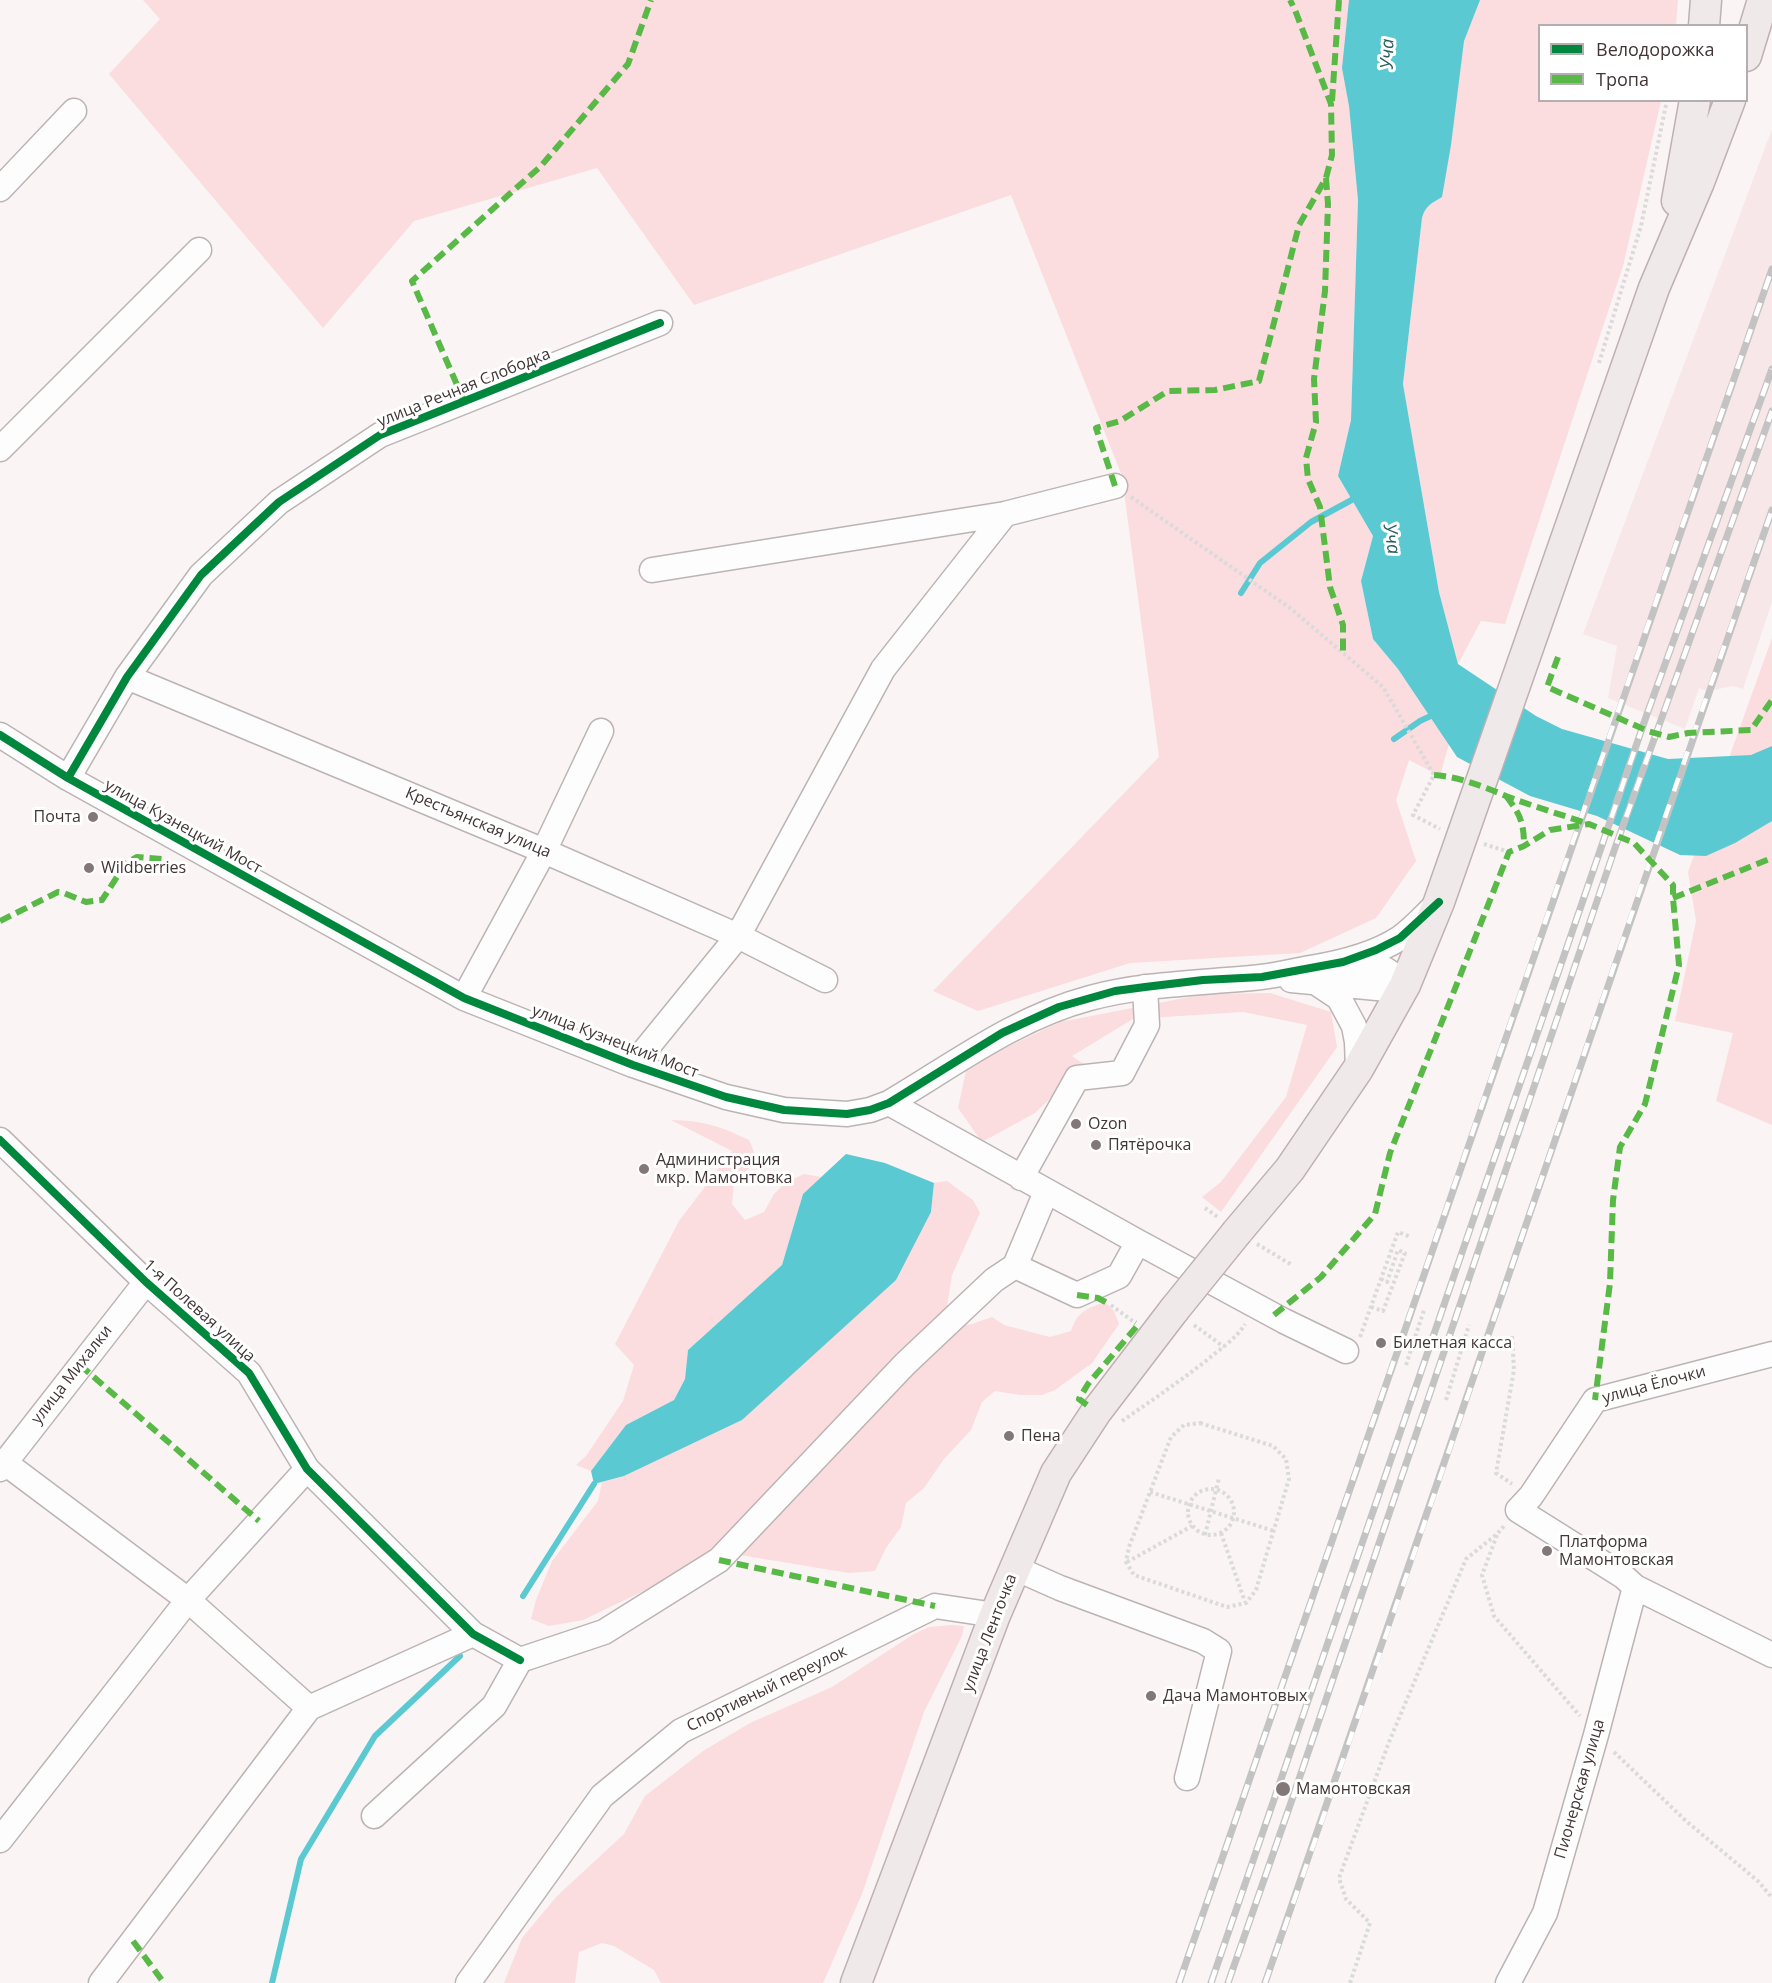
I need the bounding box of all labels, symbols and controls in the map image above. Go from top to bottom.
legend [1538,24,1748,102]
text: Велодорожка [1596,37,1714,61]
water label: Уча [1377,39,1399,69]
text: Тропа [1596,67,1649,91]
street label: улица Речная Слободка [375,344,553,432]
water label: Уча [1378,522,1404,556]
street label: улица Кузнецкий Мост [101,776,265,878]
street label: Крестьянская улица [402,784,554,862]
place label: Почта [34,807,81,827]
marker: Почта [86,810,100,824]
place label: Wildberries [101,858,186,878]
marker: Wildberries [82,861,96,875]
street label: улица Кузнецкий Мост [529,1001,701,1083]
place label: Ozon [1088,1114,1127,1134]
marker: Ozon [1069,1117,1083,1131]
place label: Пятёрочка [1108,1135,1191,1155]
marker: Пятёрочка [1089,1138,1103,1152]
place label: Администрация мкр. Мамонтовка [656,1150,792,1188]
marker: Администрация мкр. Мамонтовка [637,1162,651,1176]
street label: 1-я Полевая улица [139,1256,259,1366]
street label: улица Михалки [28,1322,116,1428]
place label: Билетная касса [1393,1333,1512,1353]
marker: Билетная касса [1374,1336,1388,1350]
street label: улица Ёлочки [1600,1362,1708,1408]
place label: Пена [1021,1426,1061,1446]
marker: Пена [1002,1429,1016,1443]
place label: Платформа Мамонтовская [1559,1532,1674,1570]
marker: Платформа Мамонтовская [1540,1544,1554,1558]
street label: улица Ленточка [959,1571,1021,1695]
street label: Спортивный переулок [684,1642,850,1736]
place label: Дача Мамонтовых [1163,1686,1307,1706]
marker: Дача Мамонтовых [1144,1689,1158,1703]
street label: Пионерская улица [1551,1717,1609,1861]
place label: Мамонтовская [1296,1779,1411,1799]
marker: Мамонтовская [1274,1780,1292,1798]

